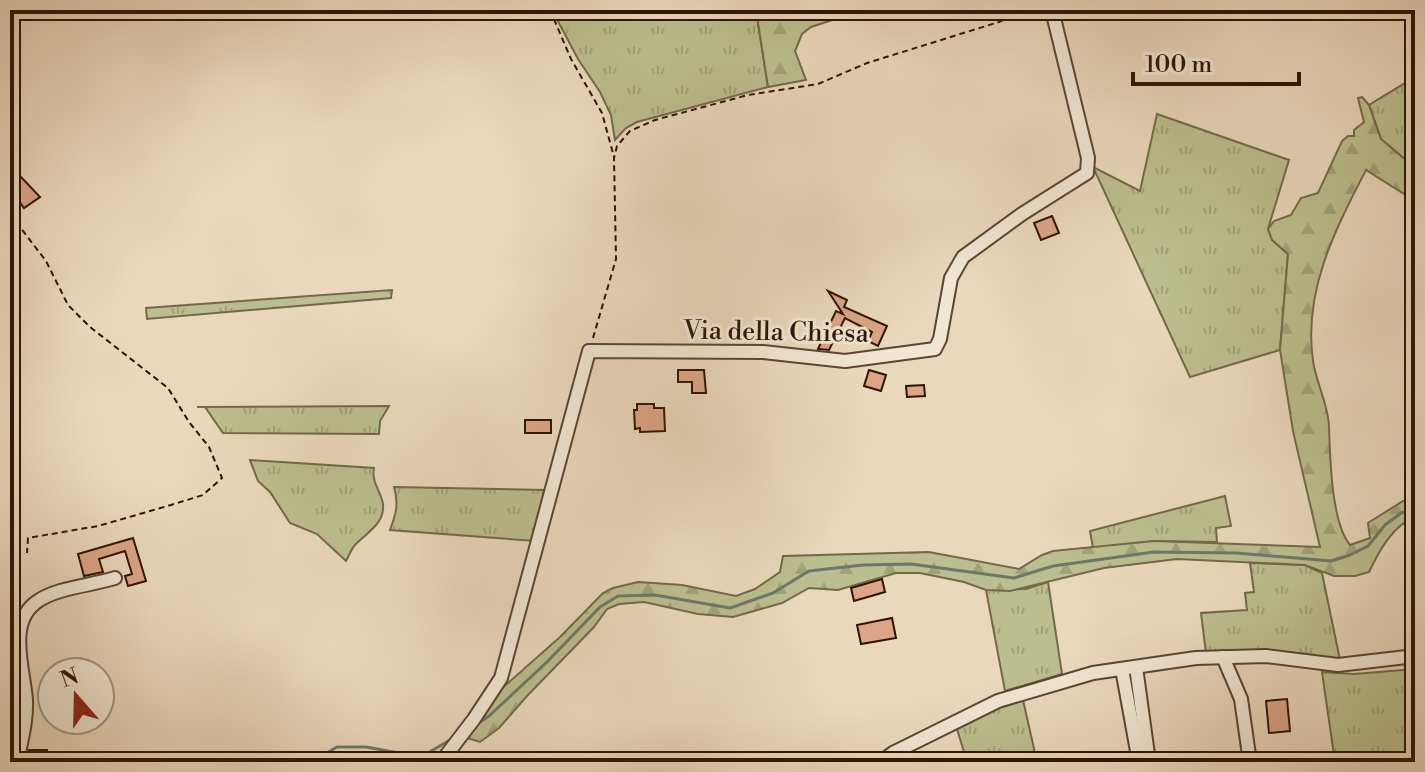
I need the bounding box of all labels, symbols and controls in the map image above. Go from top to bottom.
scale bar [1133,36,1299,86]
text: 100 m [1145,50,1212,80]
street label: Via della Chiesa [682,314,870,350]
north arrow [36,656,116,736]
text: N [57,663,83,694]

